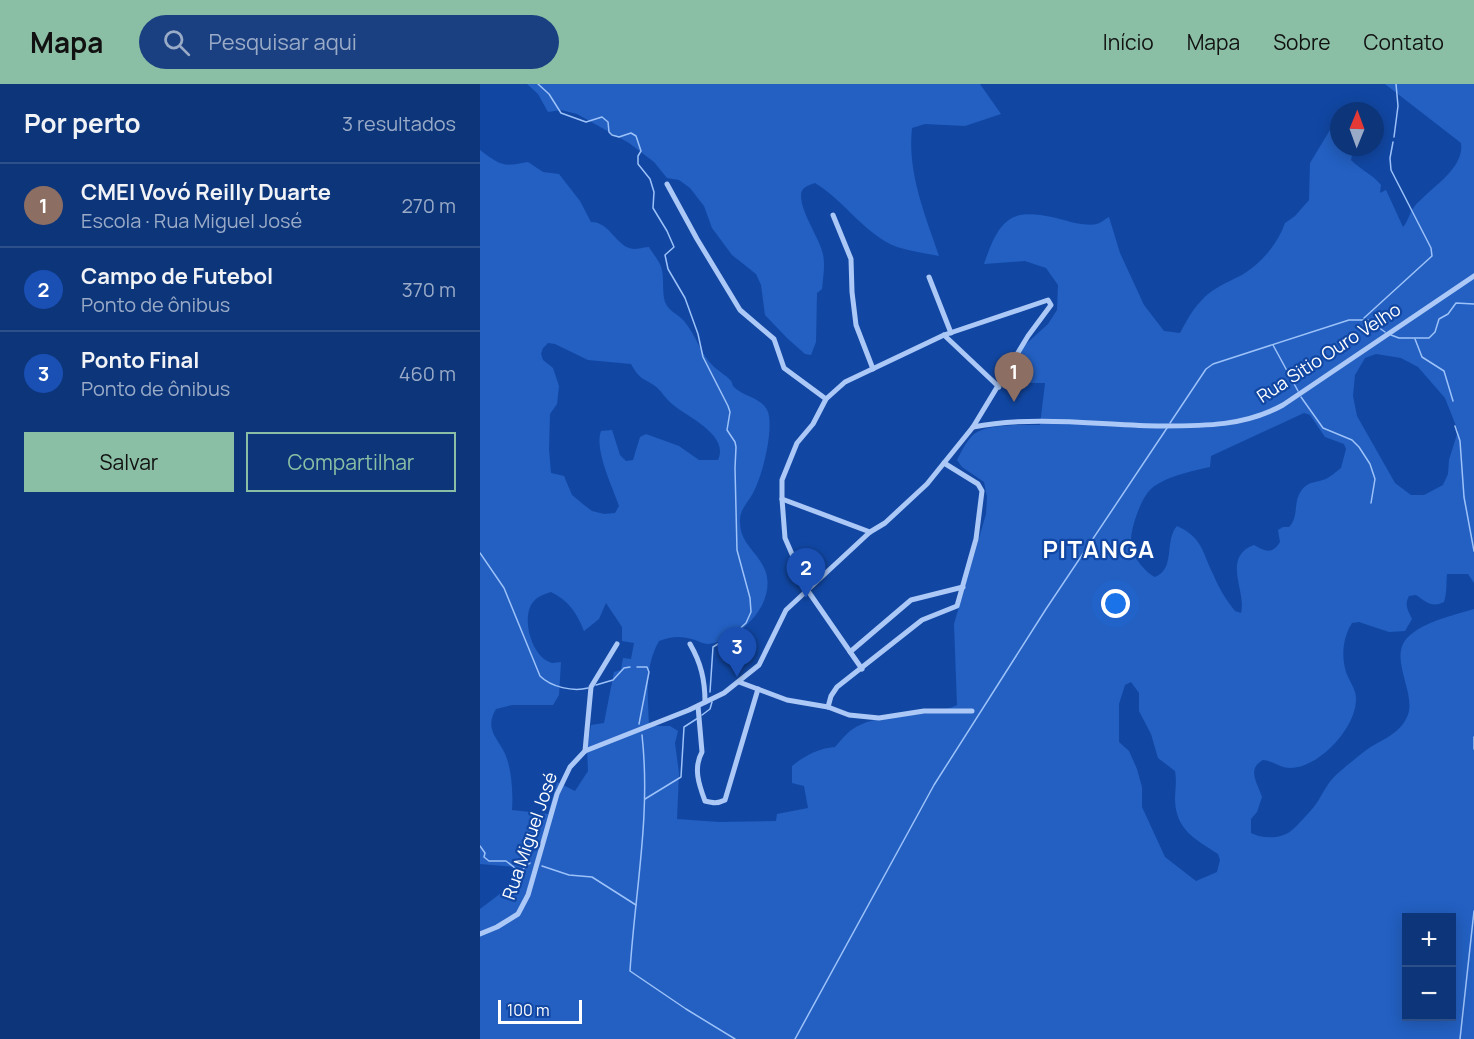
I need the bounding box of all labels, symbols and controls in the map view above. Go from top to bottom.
search box [139,15,559,69]
text: Mapa [30,23,103,61]
icon: search [160,26,193,59]
text: Pesquisar aqui [208,27,357,57]
text: Início [1103,28,1154,56]
text: Mapa [1187,28,1240,56]
text: Sobre [1273,28,1331,56]
text: Contato [1364,28,1444,56]
north arrow [1330,102,1384,156]
text: Por perto [24,105,141,141]
text: 3 resultados [342,110,456,137]
text: CMEI Vovó Reilly Duarte [81,177,331,207]
text: 1 [39,192,48,219]
text: 270 m [401,192,456,219]
text: Escola · Rua Miguel José [81,207,302,234]
text: Campo de Futebol [81,261,273,291]
text: 2 [38,276,49,303]
text: 370 m [402,276,456,303]
text: Ponto de ônibus [81,291,230,318]
street label: Rua Sitio Ouro Velho [1252,297,1405,408]
text: Ponto Final [81,345,199,375]
pin: 1 [994,352,1034,402]
text: 3 [38,360,49,387]
text: 460 m [399,360,456,387]
text: Ponto de ônibus [81,375,230,402]
button: Salvar [24,432,234,492]
button: Compartilhar [246,432,456,492]
district label: PITANGA [1042,532,1156,565]
pin: 2 [786,548,826,598]
your location [1101,589,1130,618]
pin: 3 [718,628,756,677]
street label: Rua Miguel José [496,769,562,903]
map controls [1402,913,1456,1021]
button: + [1402,913,1456,967]
button: − [1402,967,1456,1021]
scale bar [498,997,582,1024]
text: 100 m [507,999,550,1021]

